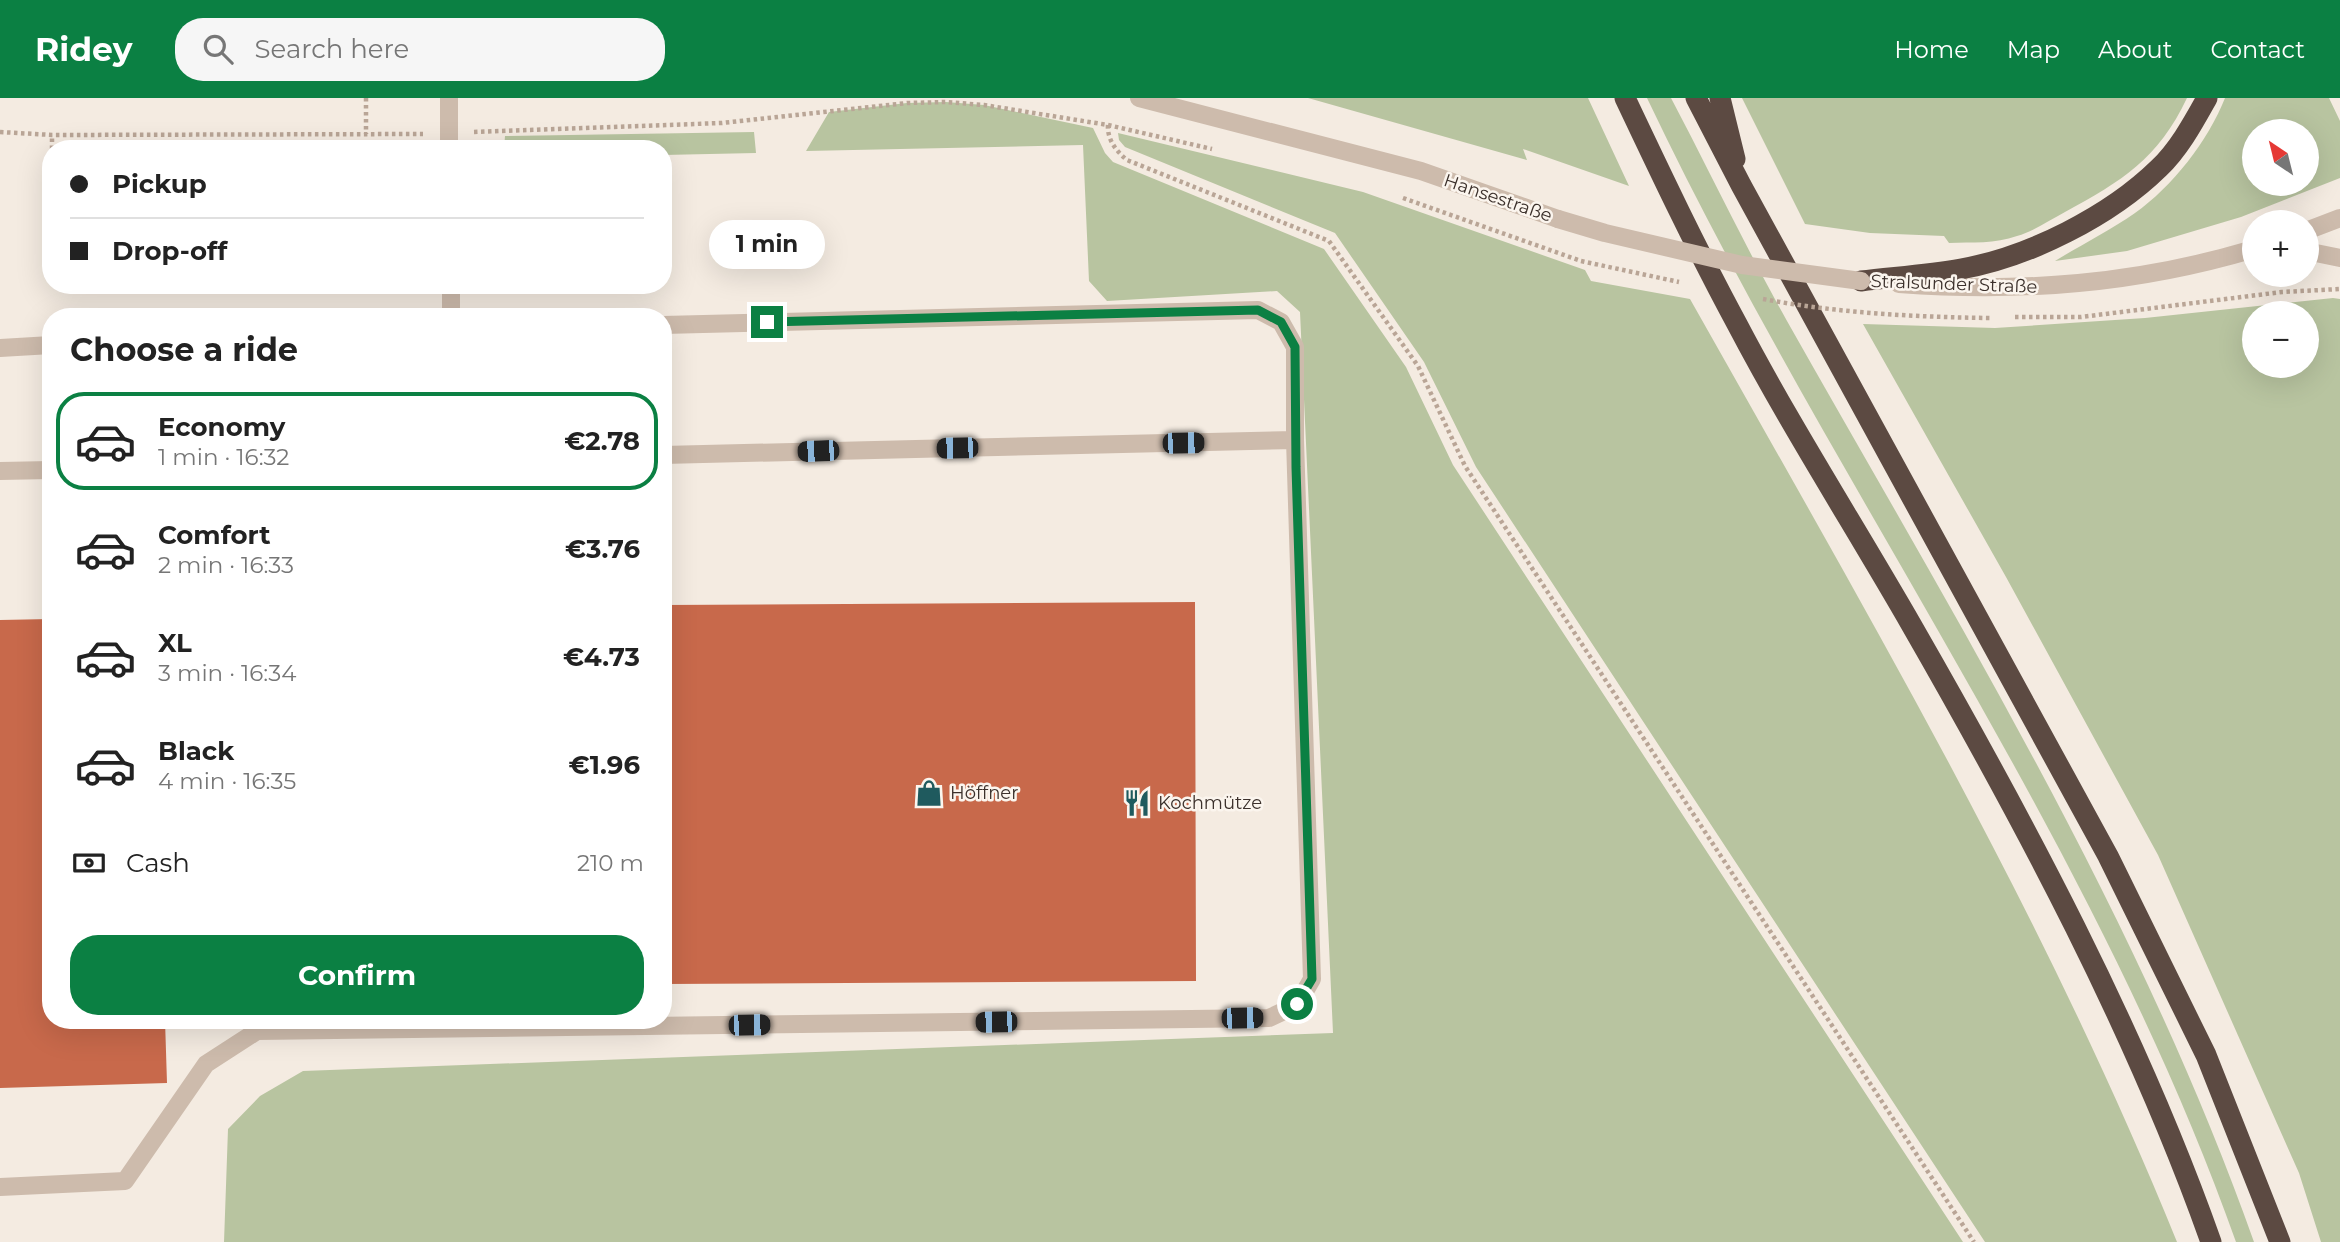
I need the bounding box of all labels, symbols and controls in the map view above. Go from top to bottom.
search box [175,18,665,81]
text: Ridey [35,29,133,69]
icon: search [199,30,237,68]
text: Search here [255,33,409,65]
text: Home [1894,35,1969,64]
text: Map [2007,35,2060,64]
text: About [2098,35,2172,64]
text: Contact [2210,35,2305,64]
north arrow [2242,119,2319,196]
map controls [2242,119,2319,378]
text: Pickup [112,168,207,200]
street label: Hansestraße [1441,169,1555,227]
button: + [2242,210,2319,287]
callout: 1 min [709,220,825,270]
text: 1 min [736,230,798,258]
text: Drop-off [112,235,227,267]
street label: Stralsunder Straße [1870,270,2038,298]
button: − [2242,301,2319,378]
route end [751,306,783,338]
text: Choose a ride [70,330,298,369]
icon: car [74,410,137,473]
text: Economy [158,411,285,443]
text: €2.78 [564,425,640,457]
car [1162,432,1205,454]
car [936,437,979,459]
car [797,440,840,462]
text: 1 min · 16:32 [158,443,289,471]
icon: car [74,518,137,581]
text: Comfort [158,519,270,551]
text: €3.76 [565,533,640,565]
text: 2 min · 16:33 [158,551,294,579]
icon: car [74,626,137,689]
text: XL [158,627,192,659]
text: €4.73 [563,641,640,673]
text: 3 min · 16:34 [158,659,296,687]
icon: car [74,734,137,797]
text: Black [158,735,234,767]
text: €1.96 [569,749,640,781]
text: 4 min · 16:35 [158,767,296,795]
shop icon: Höffner [914,778,944,808]
place label: Höffner [950,782,1018,804]
restaurant icon: Kochmütze [1122,788,1152,818]
place label: Kochmütze [1158,792,1262,814]
icon: cash [70,844,108,882]
text: Cash [126,847,190,879]
text: 210 m [577,849,644,877]
button: Confirm [70,935,644,1015]
route start [1281,988,1313,1020]
car [1221,1007,1264,1029]
car [975,1011,1018,1033]
car [728,1014,771,1036]

